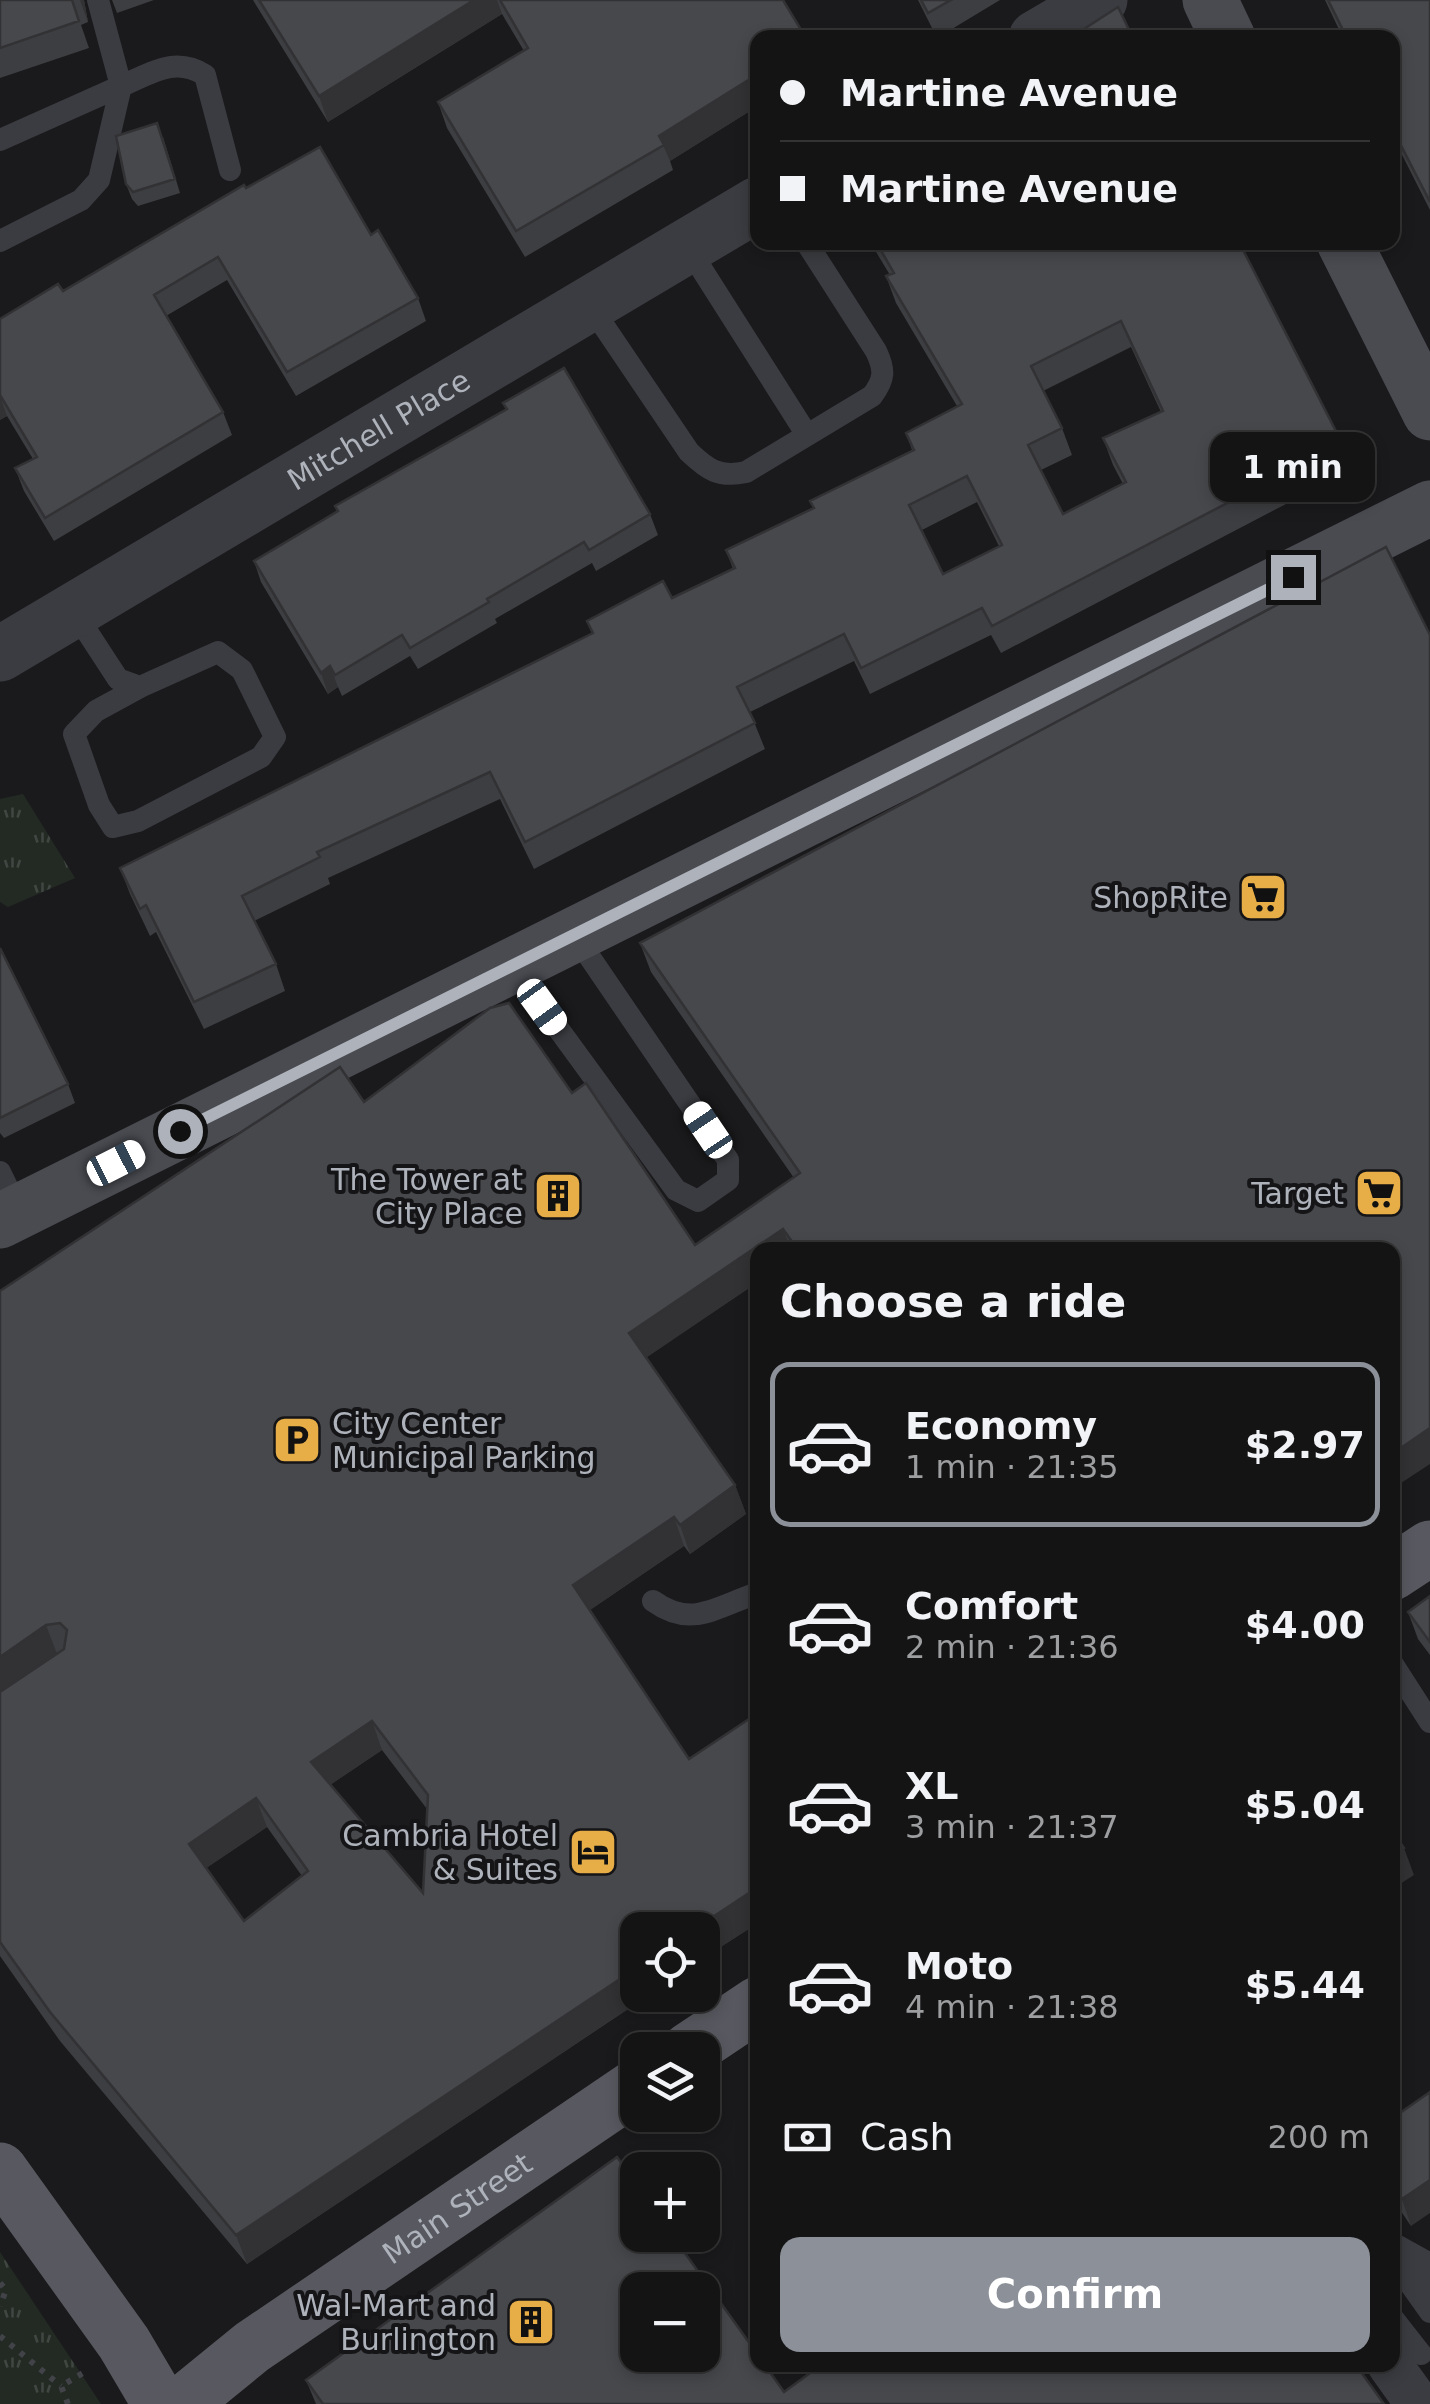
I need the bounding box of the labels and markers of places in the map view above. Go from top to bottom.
supermarket icon: ShopRite [1237,871,1289,923]
place label: ShopRite [1093,880,1228,915]
place label: The Tower at City Place [330,1162,523,1231]
supermarket icon: Target [1353,1167,1405,1219]
building icon: The Tower at City Place [532,1170,584,1222]
place label: Target [1250,1176,1344,1211]
place label: City Center Municipal Parking [332,1406,596,1475]
parking icon: City Center Municipal Parking [271,1414,323,1466]
place label: Cambria Hotel & Suites [342,1818,558,1887]
hotel icon: Cambria Hotel & Suites [567,1826,619,1878]
place label: Wal-Mart and Burlington [296,2288,496,2357]
building icon: Wal-Mart and Burlington [505,2296,557,2348]

